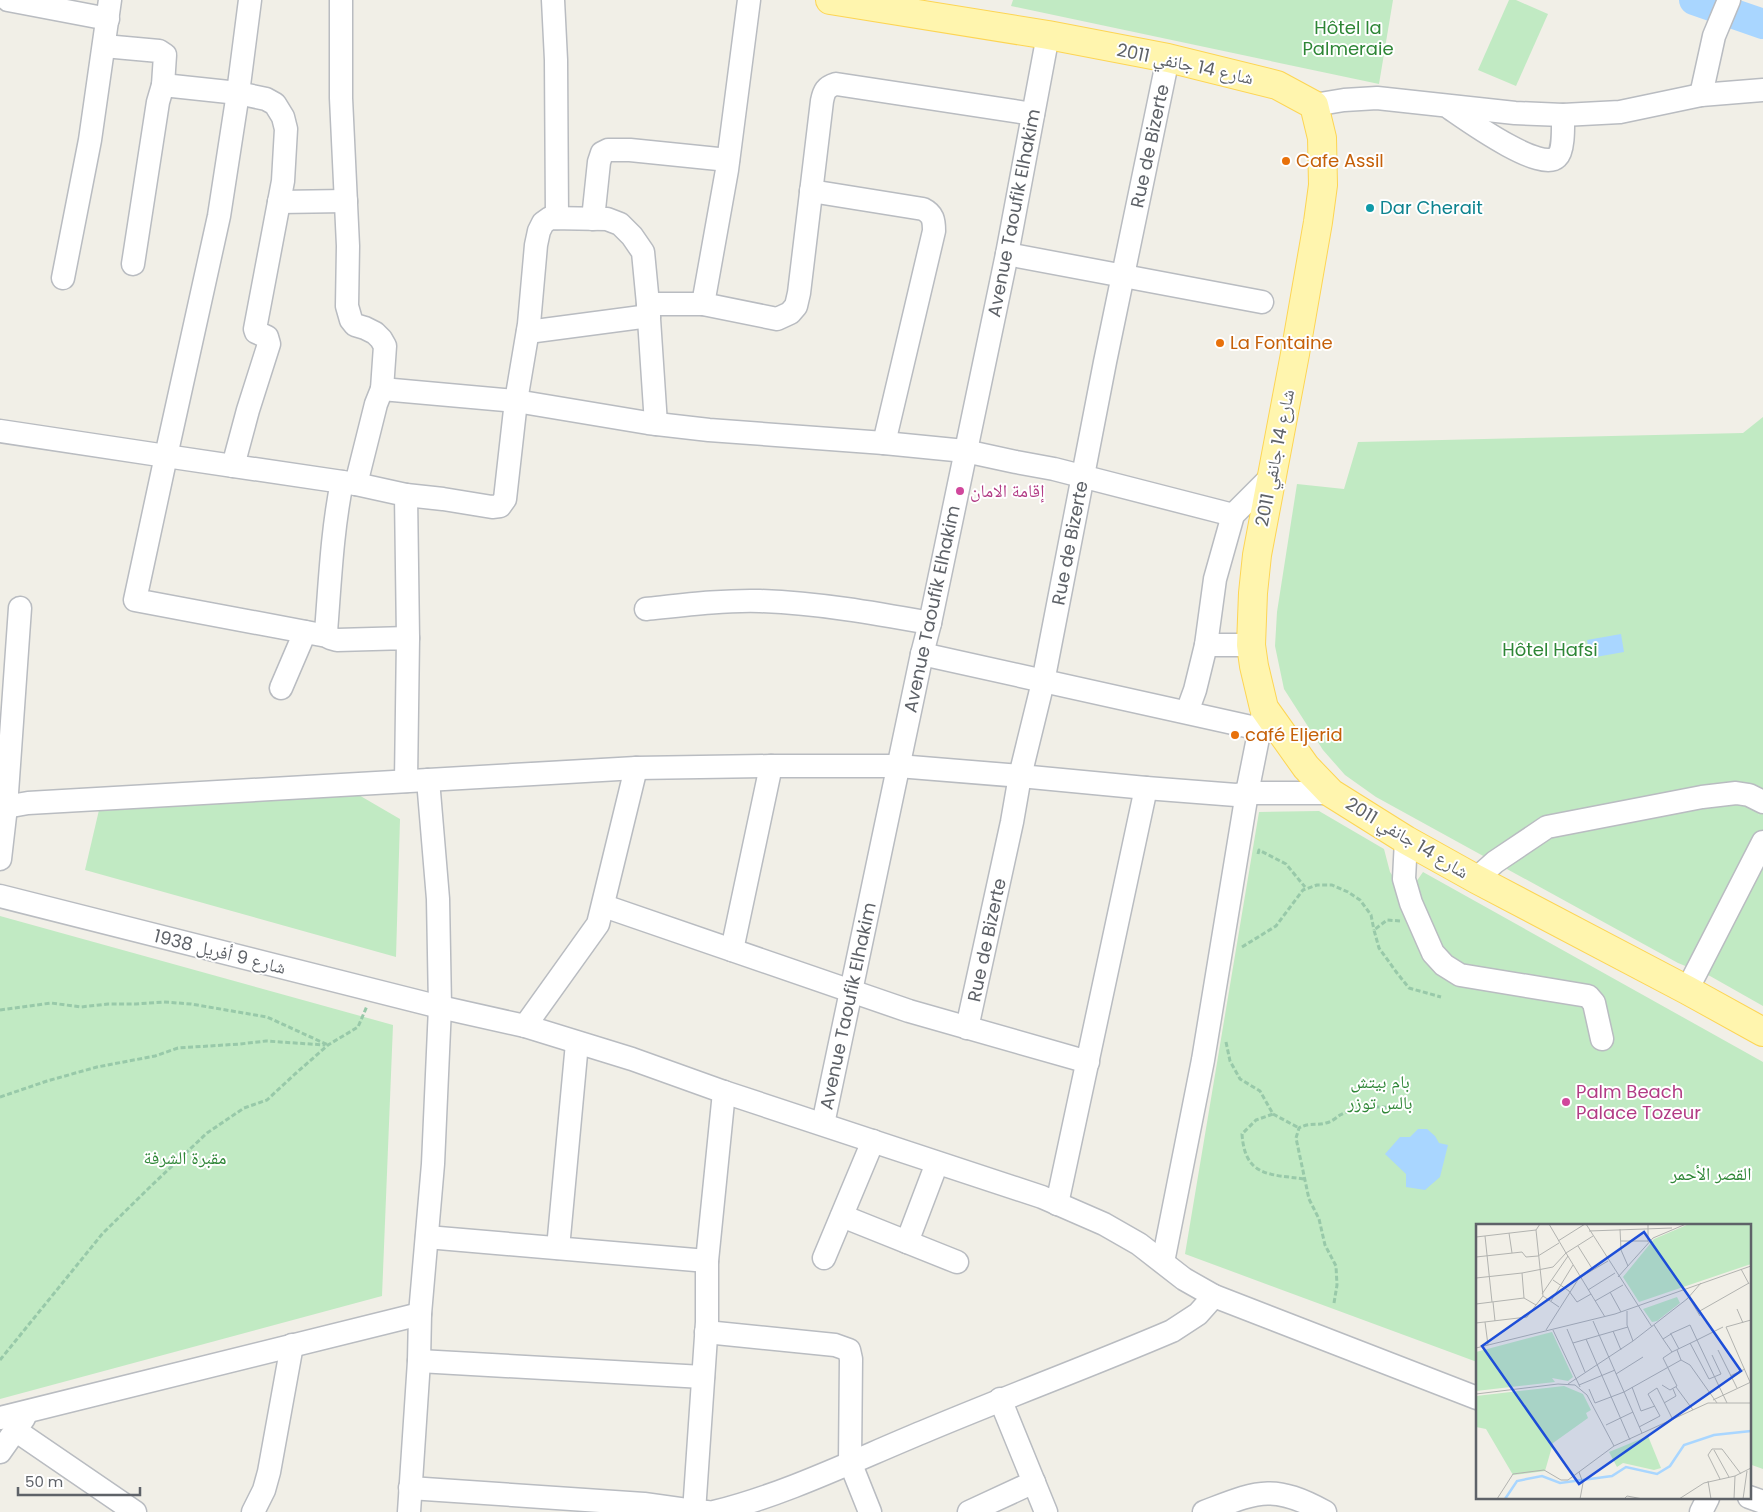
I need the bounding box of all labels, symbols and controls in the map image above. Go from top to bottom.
park label: Hôtel la Palmeraie [1302,15,1394,61]
street label: شارع 14 جانفي 2011 [1114,37,1256,93]
street label: Rue de Bizerte [1124,82,1175,210]
street label: Avenue Taoufik Elhakim [981,107,1046,319]
place label: Cafe Assil [1296,148,1384,173]
marker: Cafe Assil [1280,155,1292,167]
place label: Dar Cherait [1380,195,1483,220]
marker: Dar Cherait [1364,202,1376,214]
place label: La Fontaine [1230,330,1333,355]
marker: La Fontaine [1214,337,1226,349]
street label: شارع 14 جانفي 2011 [1249,387,1303,529]
place label: إقامة الامان [970,478,1044,503]
street label: Rue de Bizerte [1045,479,1094,607]
marker: إقامة الامان [954,485,966,497]
street label: Avenue Taoufik Elhakim [897,503,966,715]
park label: Hôtel Hafsi [1502,637,1598,662]
place label: café Eljerid [1245,722,1343,747]
marker: café Eljerid [1229,729,1241,741]
street label: شارع 14 جانفي 2011 [1340,791,1473,886]
street label: Rue de Bizerte [961,876,1012,1004]
street label: Avenue Taoufik Elhakim [813,900,882,1112]
street label: شارع 9 أفريل 1938 [152,923,289,980]
park label: بام بيتش بالس توزر [1347,1069,1413,1115]
place label: Palm Beach Palace Tozeur [1576,1079,1701,1125]
marker: Palm Beach Palace Tozeur [1560,1096,1572,1108]
park label: مقبرة الشرفة [144,1145,226,1170]
park label: القصر الأحمر [1670,1161,1751,1186]
inset map [1476,1224,1750,1500]
scale bar [18,1464,140,1496]
text: 50 m [25,1471,63,1492]

